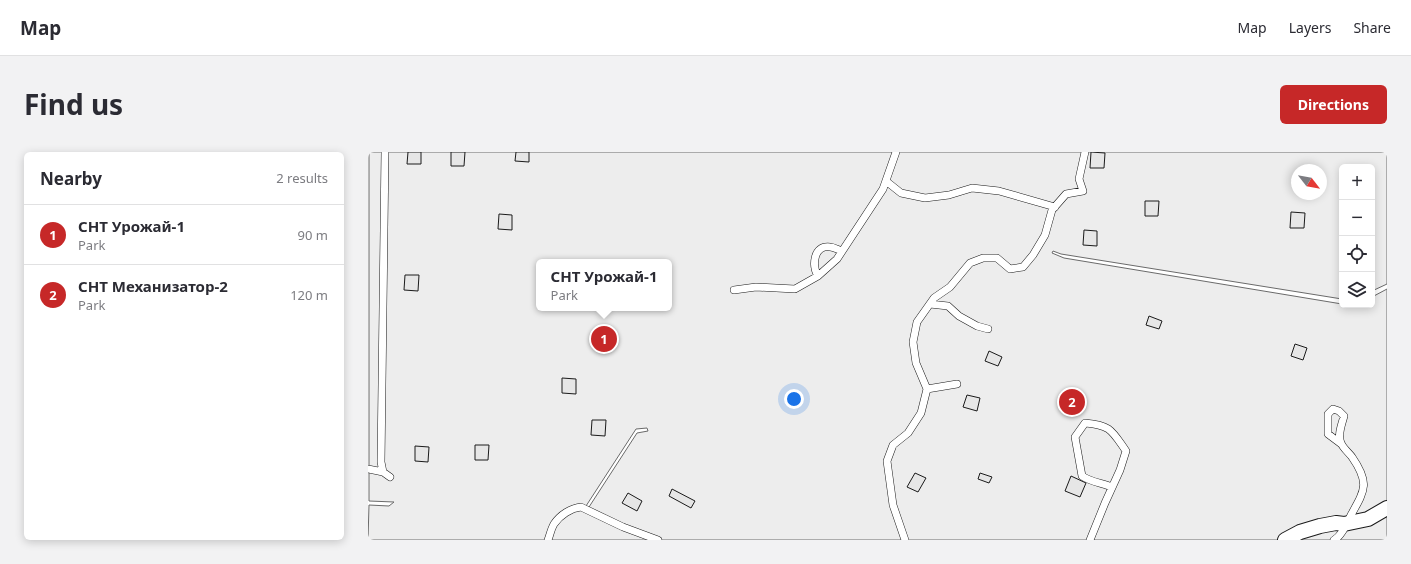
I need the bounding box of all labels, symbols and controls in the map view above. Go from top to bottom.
text: Map [20,15,61,41]
text: Map [1238,18,1267,37]
text: Layers [1289,18,1331,37]
text: Share [1353,18,1391,37]
text: Find us [24,85,123,123]
button: Directions [1280,85,1387,124]
north arrow [1291,164,1327,200]
map controls [1339,164,1375,308]
button: + [1339,164,1375,200]
text: Nearby [40,167,102,190]
text: 2 results [276,169,328,187]
button: − [1339,200,1375,236]
text: СНТ Урожай-1 [78,216,185,236]
text: 1 [49,226,57,244]
text: 90 m [298,226,328,244]
text: Park [78,236,105,254]
button: locate [1339,236,1375,272]
popup [536,259,672,311]
text: СНТ Урожай-1 [551,266,657,286]
button: layers [1339,272,1375,308]
text: СНТ Механизатор-2 [78,276,228,296]
text: 2 [49,286,57,304]
text: 120 m [290,286,328,304]
text: Park [551,286,578,304]
text: Park [78,296,105,314]
pin: 1 [591,324,617,354]
pin: 2 [1059,387,1085,417]
your location [784,389,804,409]

